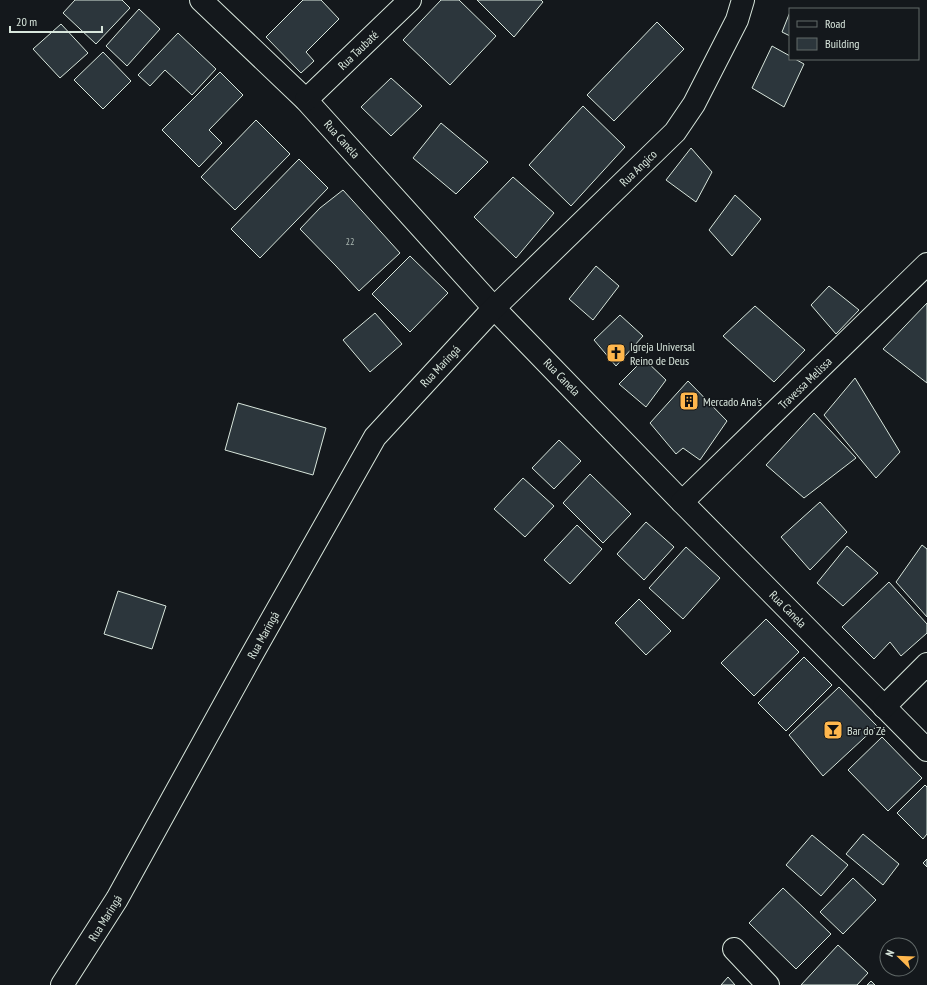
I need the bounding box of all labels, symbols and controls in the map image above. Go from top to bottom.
scale bar [10,8,102,34]
legend [789,8,919,60]
text: 20 m [16,14,37,29]
text: Road [825,16,845,31]
street label: Rua Taubaté [335,27,381,73]
text: Building [825,36,860,51]
street label: Rua Canela [321,117,363,161]
street label: Rua Angico [616,147,660,189]
house number: 22 [346,235,355,248]
place label: Igreja Universal Reino de Deus [630,339,695,368]
street label: Rua Maringá [417,342,463,390]
church icon: Igreja Universal Reino de Deus [605,342,627,364]
street label: Travessa Melissa [775,354,835,412]
street label: Rua Canela [541,355,584,399]
building icon: Mercado Ana's [678,390,700,412]
place label: Mercado Ana's [703,394,762,409]
street label: Rua Canela [766,587,810,631]
street label: Rua Maringá [244,608,282,661]
bar icon: Bar do Zé [822,719,844,741]
place label: Bar do Zé [847,723,886,738]
street label: Rua Maringá [85,892,125,944]
north arrow [879,937,919,977]
text: N [882,948,897,959]

